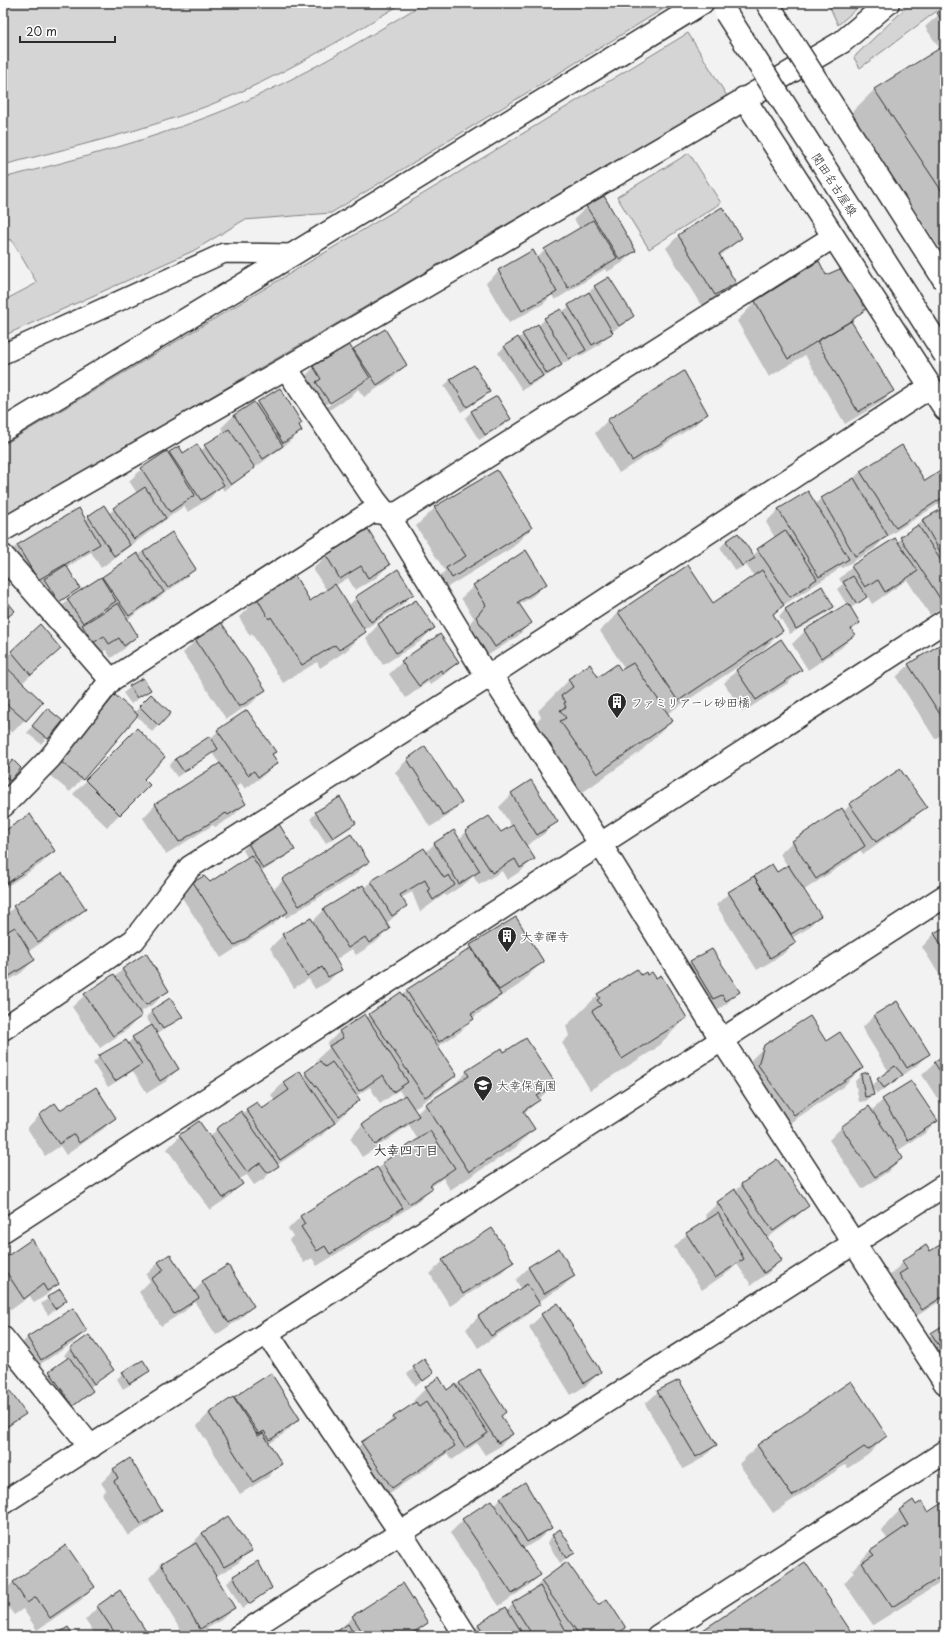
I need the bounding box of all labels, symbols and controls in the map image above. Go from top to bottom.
scale bar [20,18,115,44]
text: 20 m [26,22,57,40]
street label: 関田名古屋線 [808,149,862,219]
building icon: ファミリアーレ砂田橋 [606,691,628,719]
place label: ファミリアーレ砂田橋 [631,693,750,711]
building icon: 大幸禪寺 [496,925,518,953]
place label: 大幸禪寺 [521,927,569,945]
school or university icon: 大幸保育園 [472,1074,494,1102]
place label: 大幸保育園 [497,1076,557,1094]
district label: 大幸四丁目 [373,1140,439,1159]

